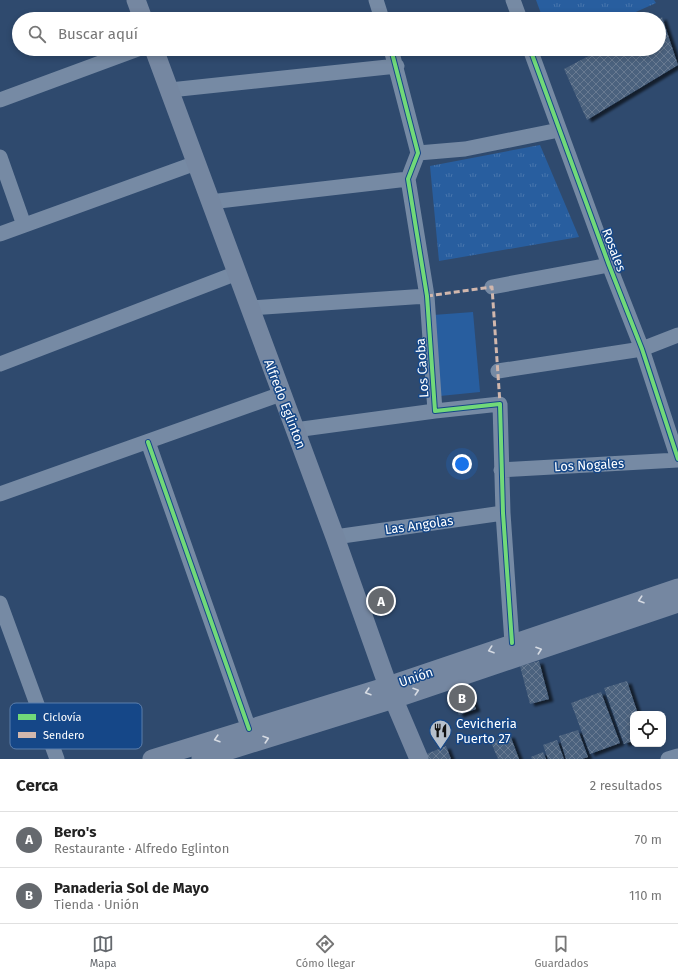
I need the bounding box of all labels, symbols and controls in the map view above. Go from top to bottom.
search box [12,12,666,56]
icon: search [26,23,48,45]
text: Buscar aquí [58,25,138,43]
street label: Rosales [599,226,629,274]
street label: Los Caoba [412,338,432,398]
street label: Alfredo Eglinton [261,357,309,451]
your location [452,454,472,474]
street label: Los Nogales [554,456,624,474]
street label: Las Angolas [384,513,454,537]
pin: A [368,586,394,616]
one-way arrow [638,595,645,604]
one-way arrow [488,646,495,654]
one-way arrow [536,646,543,655]
street label: Unión [397,664,435,690]
pin: B [449,683,475,713]
one-way arrow [365,687,372,696]
one-way arrow [412,687,419,696]
legend [10,703,142,749]
text: Ciclovía [43,711,82,724]
map controls [630,711,666,747]
button: locate [630,711,666,747]
place label: Cevicheria Puerto 27 [456,716,517,746]
restaurant icon: Cevicheria Puerto 27 [428,717,454,750]
text: Sendero [43,729,84,742]
one-way arrow [214,734,221,743]
one-way arrow [262,736,269,744]
text: Cerca [16,775,58,796]
text: 2 resultados [590,778,662,793]
text: Bero's [54,823,96,841]
text: A [25,832,33,847]
text: 70 m [635,832,662,847]
text: Restaurante · Alfredo Eglinton [54,841,229,856]
text: Panaderia Sol de Mayo [54,879,209,897]
text: B [25,888,33,903]
text: 110 m [629,888,662,903]
text: Tienda · Unión [54,897,139,912]
tab: Mapa [90,933,117,970]
tab: Cómo llegar [296,933,355,970]
tab: Guardados [534,933,588,970]

